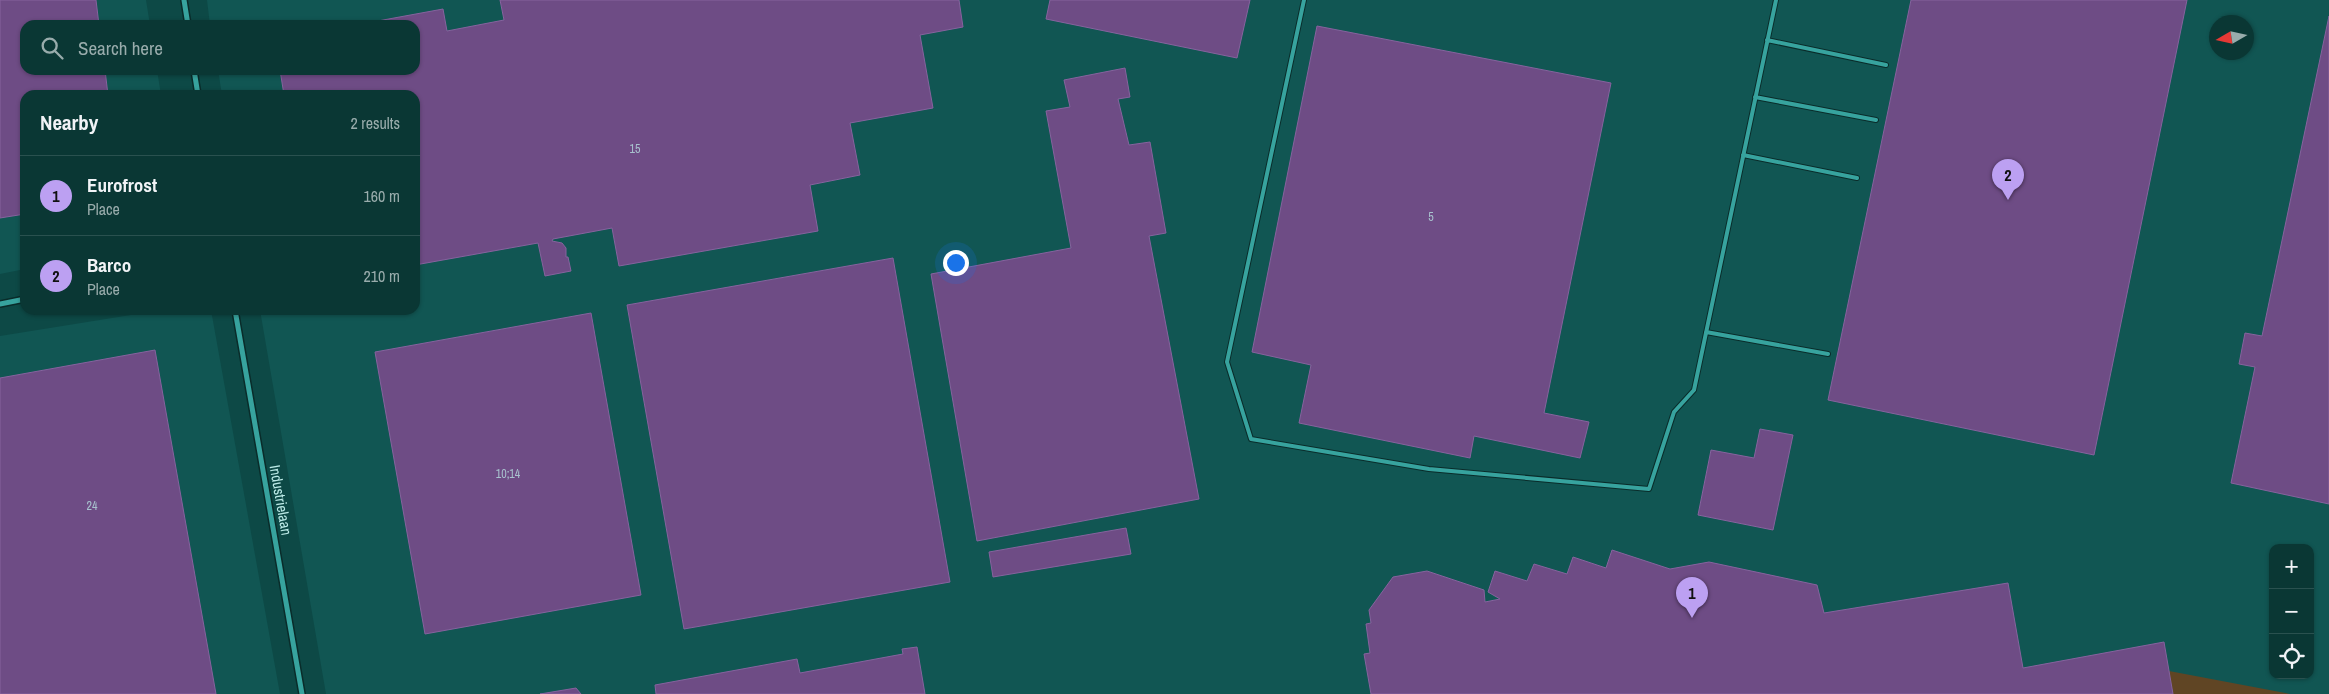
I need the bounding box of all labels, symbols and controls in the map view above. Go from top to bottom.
north arrow [2209,15,2254,60]
search box [20,20,420,75]
icon: search [38,34,66,62]
text: Search here [78,35,163,61]
text: Nearby [40,108,98,137]
text: 2 results [350,112,400,134]
house number: 15 [630,141,641,157]
pin: 2 [1992,159,2024,200]
text: Eurofrost [87,172,157,198]
text: 1 [52,185,60,207]
text: 160 m [364,185,400,207]
text: Place [87,198,120,220]
house number: 5 [1428,209,1434,225]
your location [943,250,969,276]
text: Barco [87,252,131,278]
text: 2 [52,265,60,287]
text: 210 m [364,265,400,287]
text: Place [87,278,120,300]
street label: Industrielaan [264,463,298,537]
house number: 10;14 [496,466,521,482]
house number: 24 [87,498,98,514]
map controls [2269,544,2314,679]
button: + [2269,544,2314,589]
pin: 1 [1676,577,1708,618]
button: − [2269,589,2314,634]
button: locate [2269,634,2314,679]

